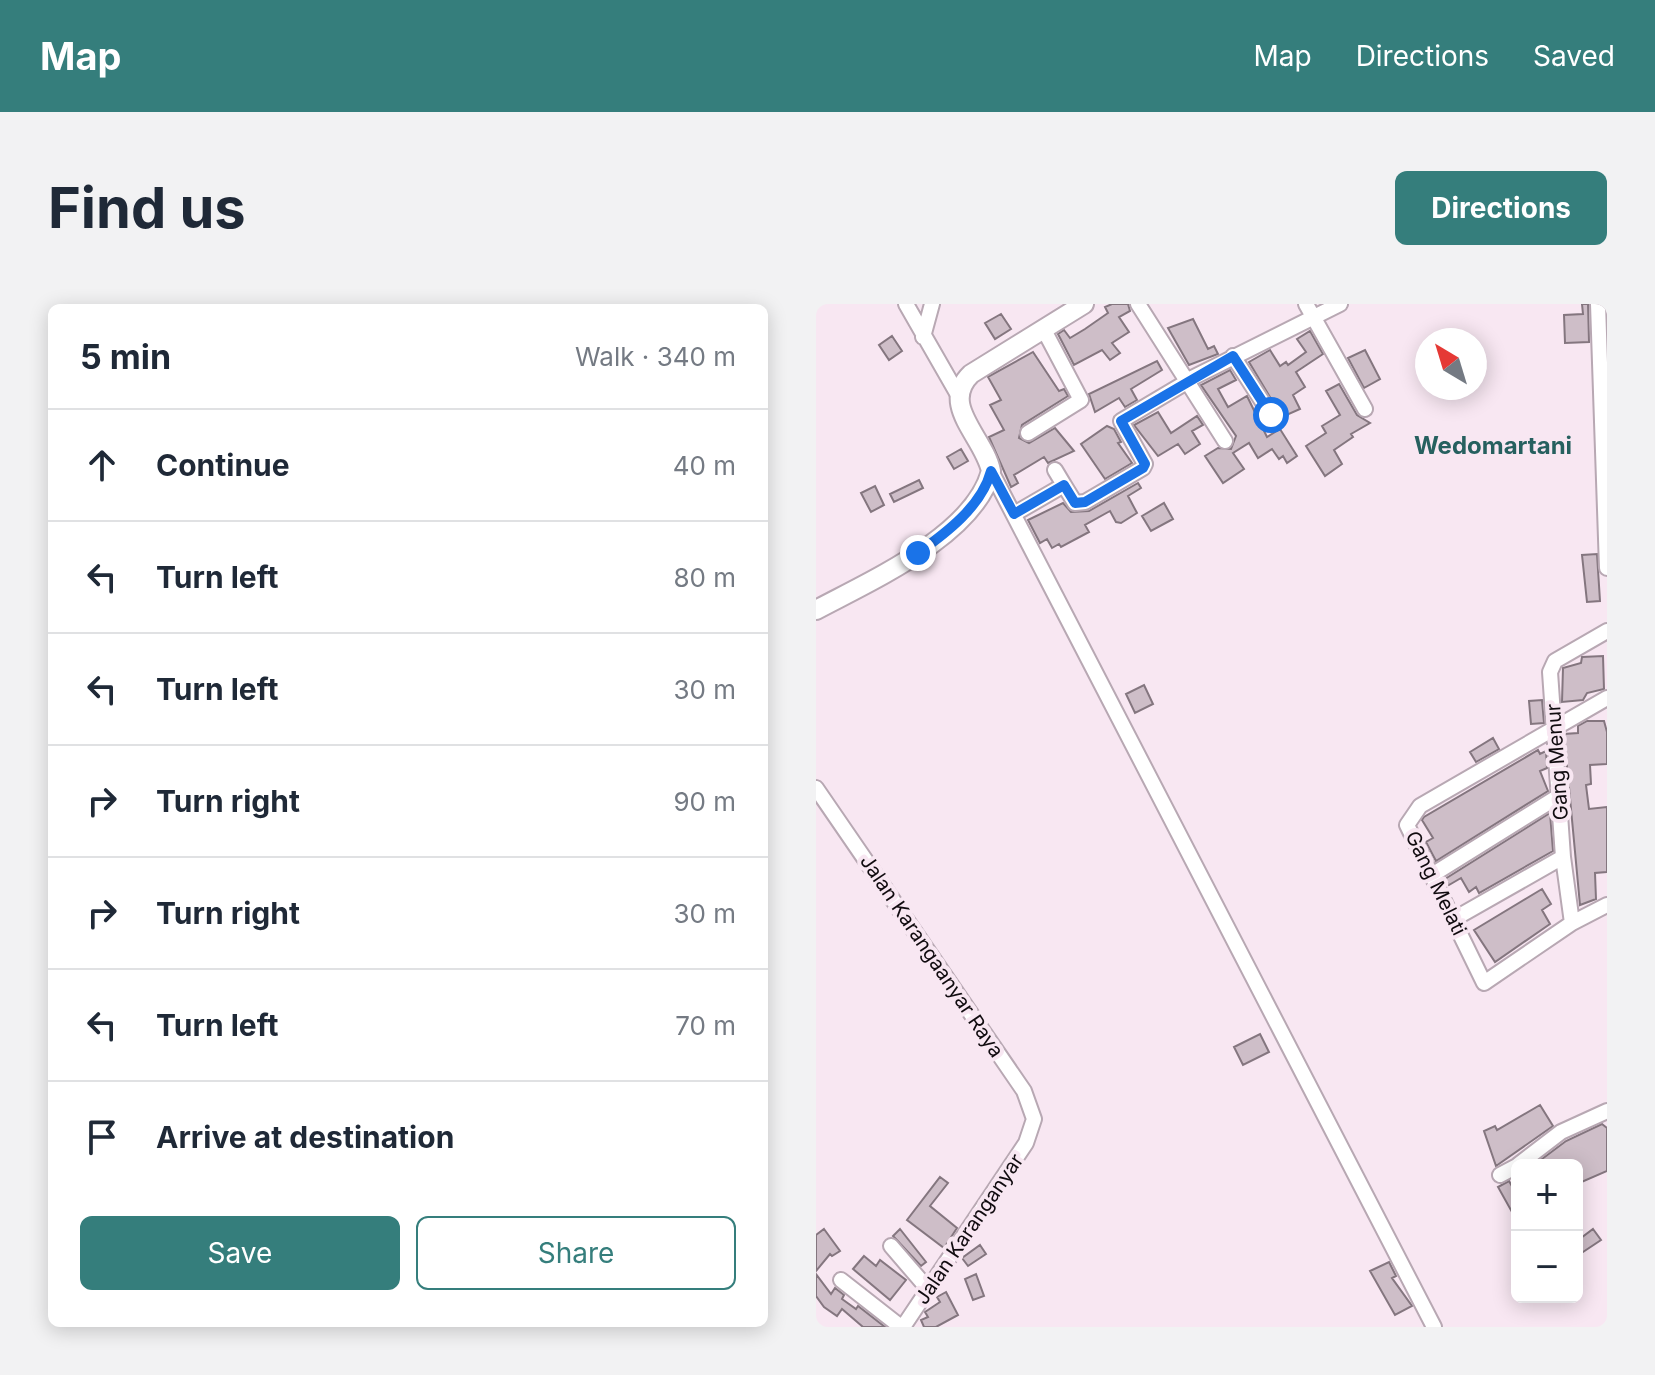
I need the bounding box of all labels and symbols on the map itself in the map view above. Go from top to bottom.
north arrow [1415,328,1487,400]
route start [1253,397,1289,433]
district label: Wedomartani [1414,431,1572,460]
route end [900,535,936,571]
street label: Gang Menur [1541,702,1573,821]
street label: Gang Melati [1400,827,1472,939]
street label: Jalan Karangaanyar Raya [855,850,1009,1062]
street label: Jalan Karanganyar [910,1149,1029,1309]

